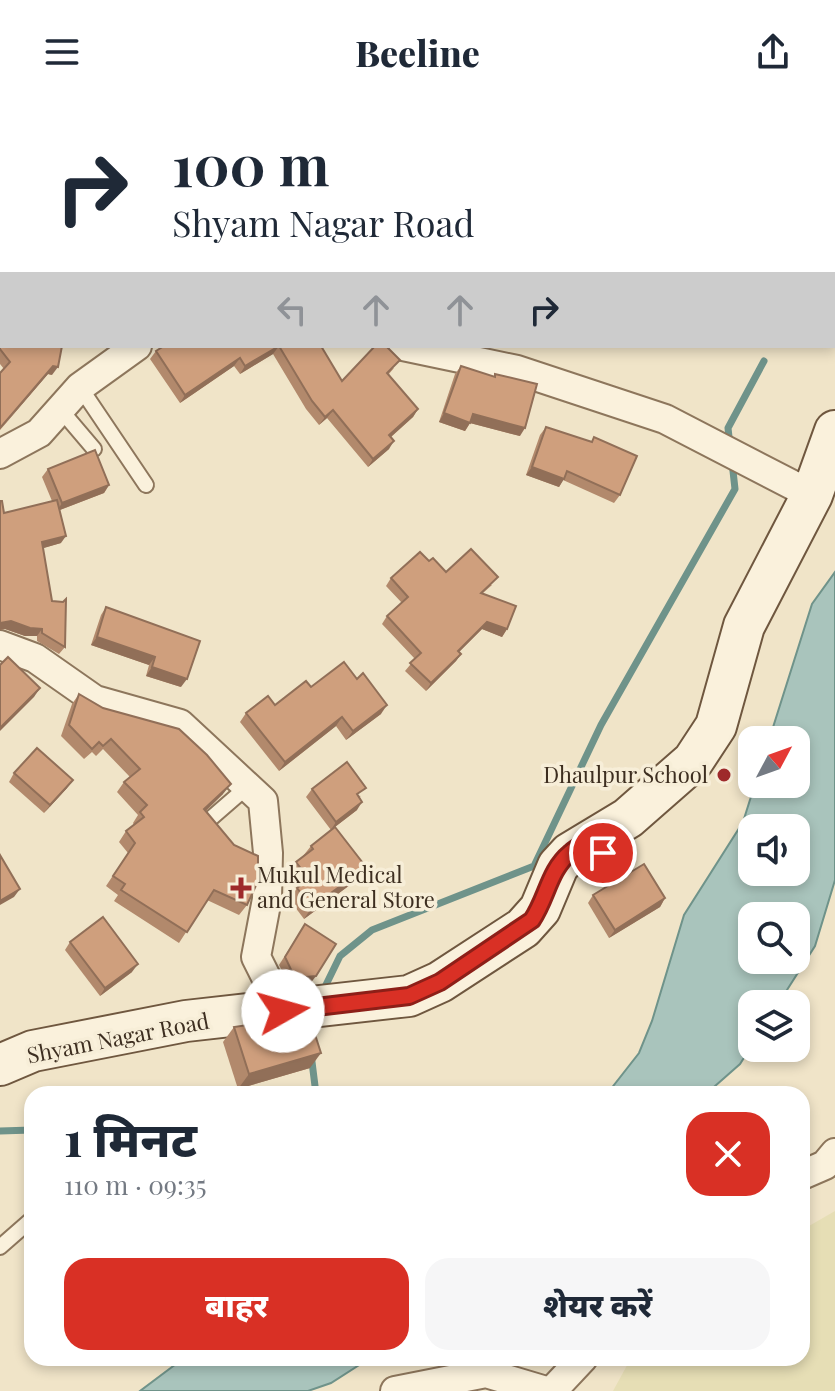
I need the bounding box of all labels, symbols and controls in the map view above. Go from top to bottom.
text: Beeline [355,28,480,76]
icon: menu [40,30,84,74]
icon: share [751,30,795,74]
text: 100 m [172,126,329,201]
icon: right [40,136,144,240]
text: Shyam Nagar Road [172,198,474,246]
icon: left [270,288,314,332]
icon: ahead [354,288,398,332]
icon: ahead [438,288,482,332]
icon: right [522,288,566,332]
north arrow [738,726,810,798]
map controls [738,726,810,1062]
place label: Dhaulpur School [543,759,708,789]
marker: Dhaulpur School [715,766,733,784]
button: sound [738,814,810,886]
pin [569,819,637,887]
icon: arrive [581,831,625,875]
place label: Mukul Medical and General Store [257,859,435,914]
marker: Mukul Medical and General Store [232,879,250,897]
button: search [738,902,810,974]
position arrow [241,969,325,1053]
button: layers [738,990,810,1062]
street label: Shyam Nagar Road [24,1005,212,1069]
text: 1 मिनट [64,1105,197,1169]
button: close [686,1112,770,1196]
text: 110 m · 09:35 [64,1167,206,1202]
button: बाहर [64,1258,409,1350]
button: शेयर करें [425,1258,770,1350]

